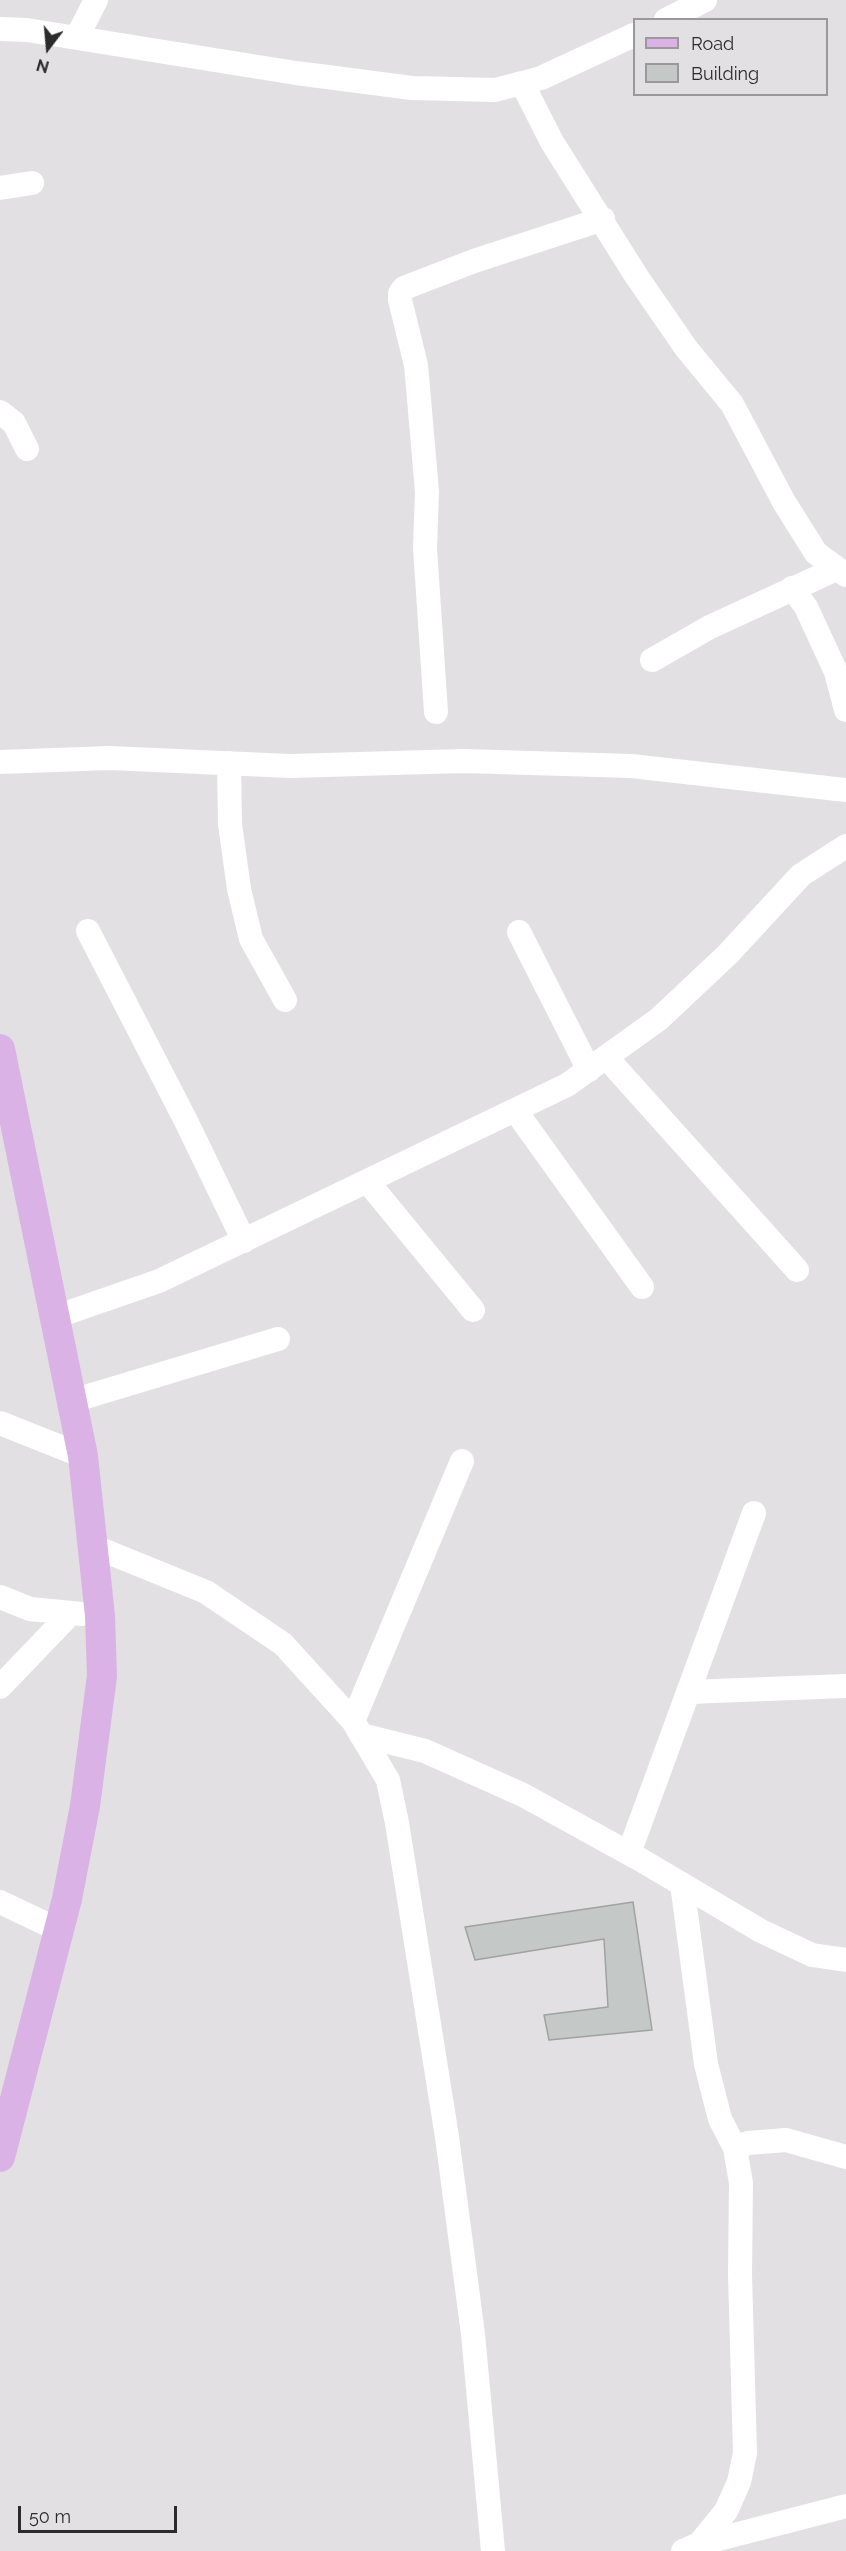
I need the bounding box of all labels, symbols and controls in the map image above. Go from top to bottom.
north arrow [18,18,78,78]
legend [633,18,828,96]
text: Road [691,33,734,54]
text: N [34,55,51,77]
text: Building [691,63,759,84]
scale bar [21,2494,180,2532]
text: 50 m [29,2506,71,2527]

